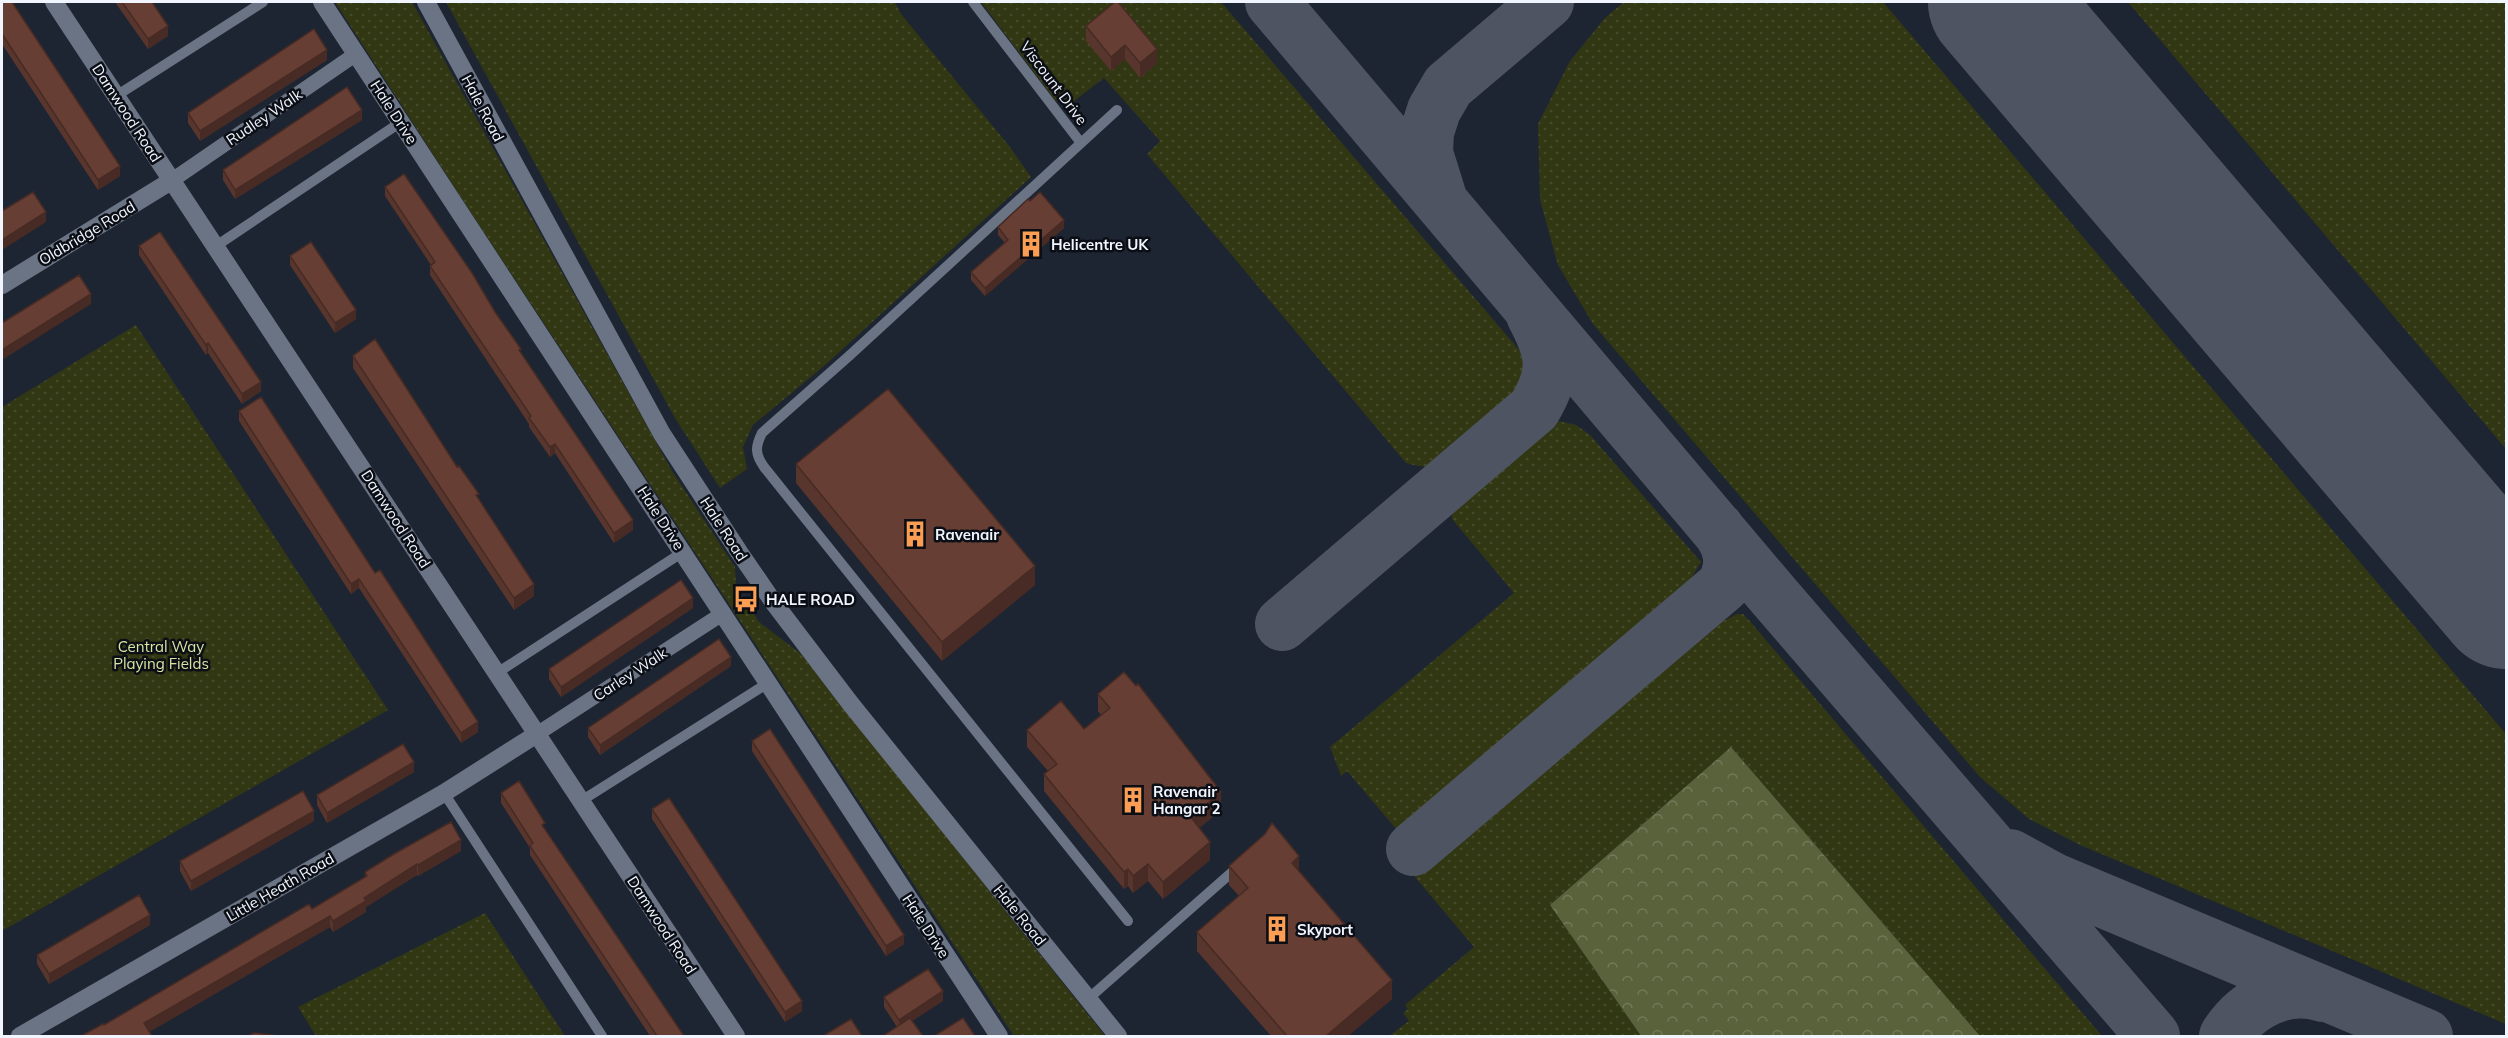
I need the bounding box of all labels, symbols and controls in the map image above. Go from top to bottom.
street label: Viscount Drive [1016,37,1092,129]
street label: Damwood Road [88,60,166,166]
street label: Hale Road [457,71,509,145]
street label: Hale Drive [366,76,422,148]
street label: Rudley Walk [222,84,306,149]
street label: Oldbridge Road [35,197,139,269]
building icon: Helicentre UK [1016,229,1046,259]
place label: Helicentre UK [1051,235,1149,254]
street label: Damwood Road [357,466,435,572]
street label: Hale Drive [633,482,689,554]
street label: Hale Road [696,493,752,565]
building icon: Ravenair [900,519,930,549]
place label: Ravenair [935,525,999,544]
bus stop icon: HALE ROAD [731,584,761,614]
place label: HALE ROAD [766,590,855,609]
park label: Central Way Playing Fields [113,637,209,673]
street label: Carley Walk [590,643,671,705]
place label: Ravenair Hangar 2 [1153,782,1221,818]
building icon: Ravenair Hangar 2 [1118,785,1148,815]
street label: Little Heath Road [223,849,337,925]
street label: Damwood Road [623,872,701,978]
street label: Hale Road [990,881,1050,949]
street label: Hale Drive [898,890,954,962]
building icon: Skyport [1262,914,1292,944]
place label: Skyport [1297,920,1353,939]

